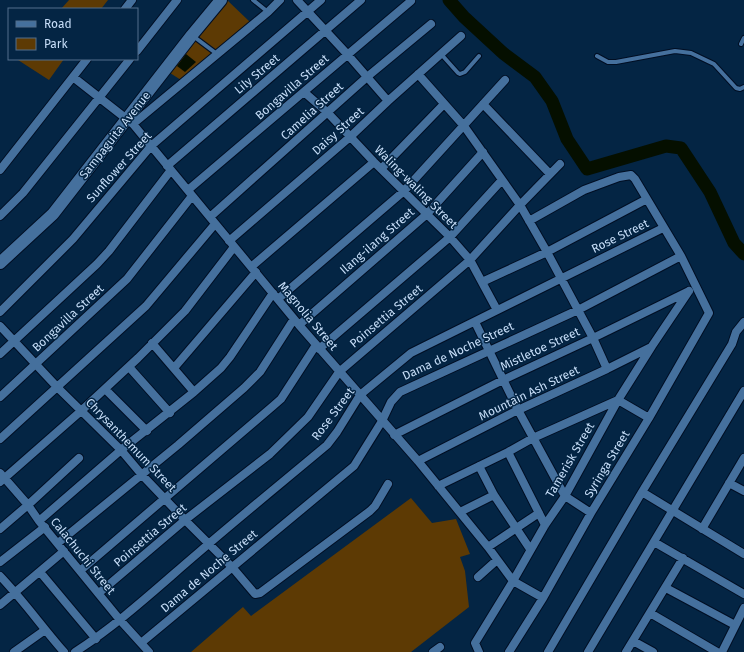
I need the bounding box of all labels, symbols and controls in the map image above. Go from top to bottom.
legend [8,8,138,60]
text: Road [44,17,72,31]
text: Park [44,37,68,51]
street label: Lily Street [232,51,283,97]
street label: Bongavilla Street [253,51,332,123]
street label: Camelia Street [278,79,347,143]
street label: Sampaguita Avenue [77,89,153,181]
street label: Daisy Street [309,104,367,158]
street label: Sunflower Street [84,128,155,205]
street label: Waling-waling Street [372,143,461,232]
street label: Ilang-ilang Street [337,204,418,277]
street label: Rose Street [589,216,652,256]
street label: Magnolia Street [275,279,341,354]
street label: Bongavilla Street [29,281,107,355]
street label: Poinsettia Street [347,281,426,350]
street label: Dama de Noche Street [400,319,517,383]
street label: Mistletoe Street [498,324,583,374]
street label: Mountain Ash Street [477,362,582,423]
street label: Rose Street [309,385,358,443]
street label: Chrysanthemum Street [83,395,180,495]
street label: Tamerisk Street [543,419,598,500]
street label: Syringa Street [582,427,633,500]
street label: Poinsettia Street [111,500,190,569]
street label: Calachuchi Street [48,515,119,598]
street label: Dama de Noche Street [158,526,260,615]

